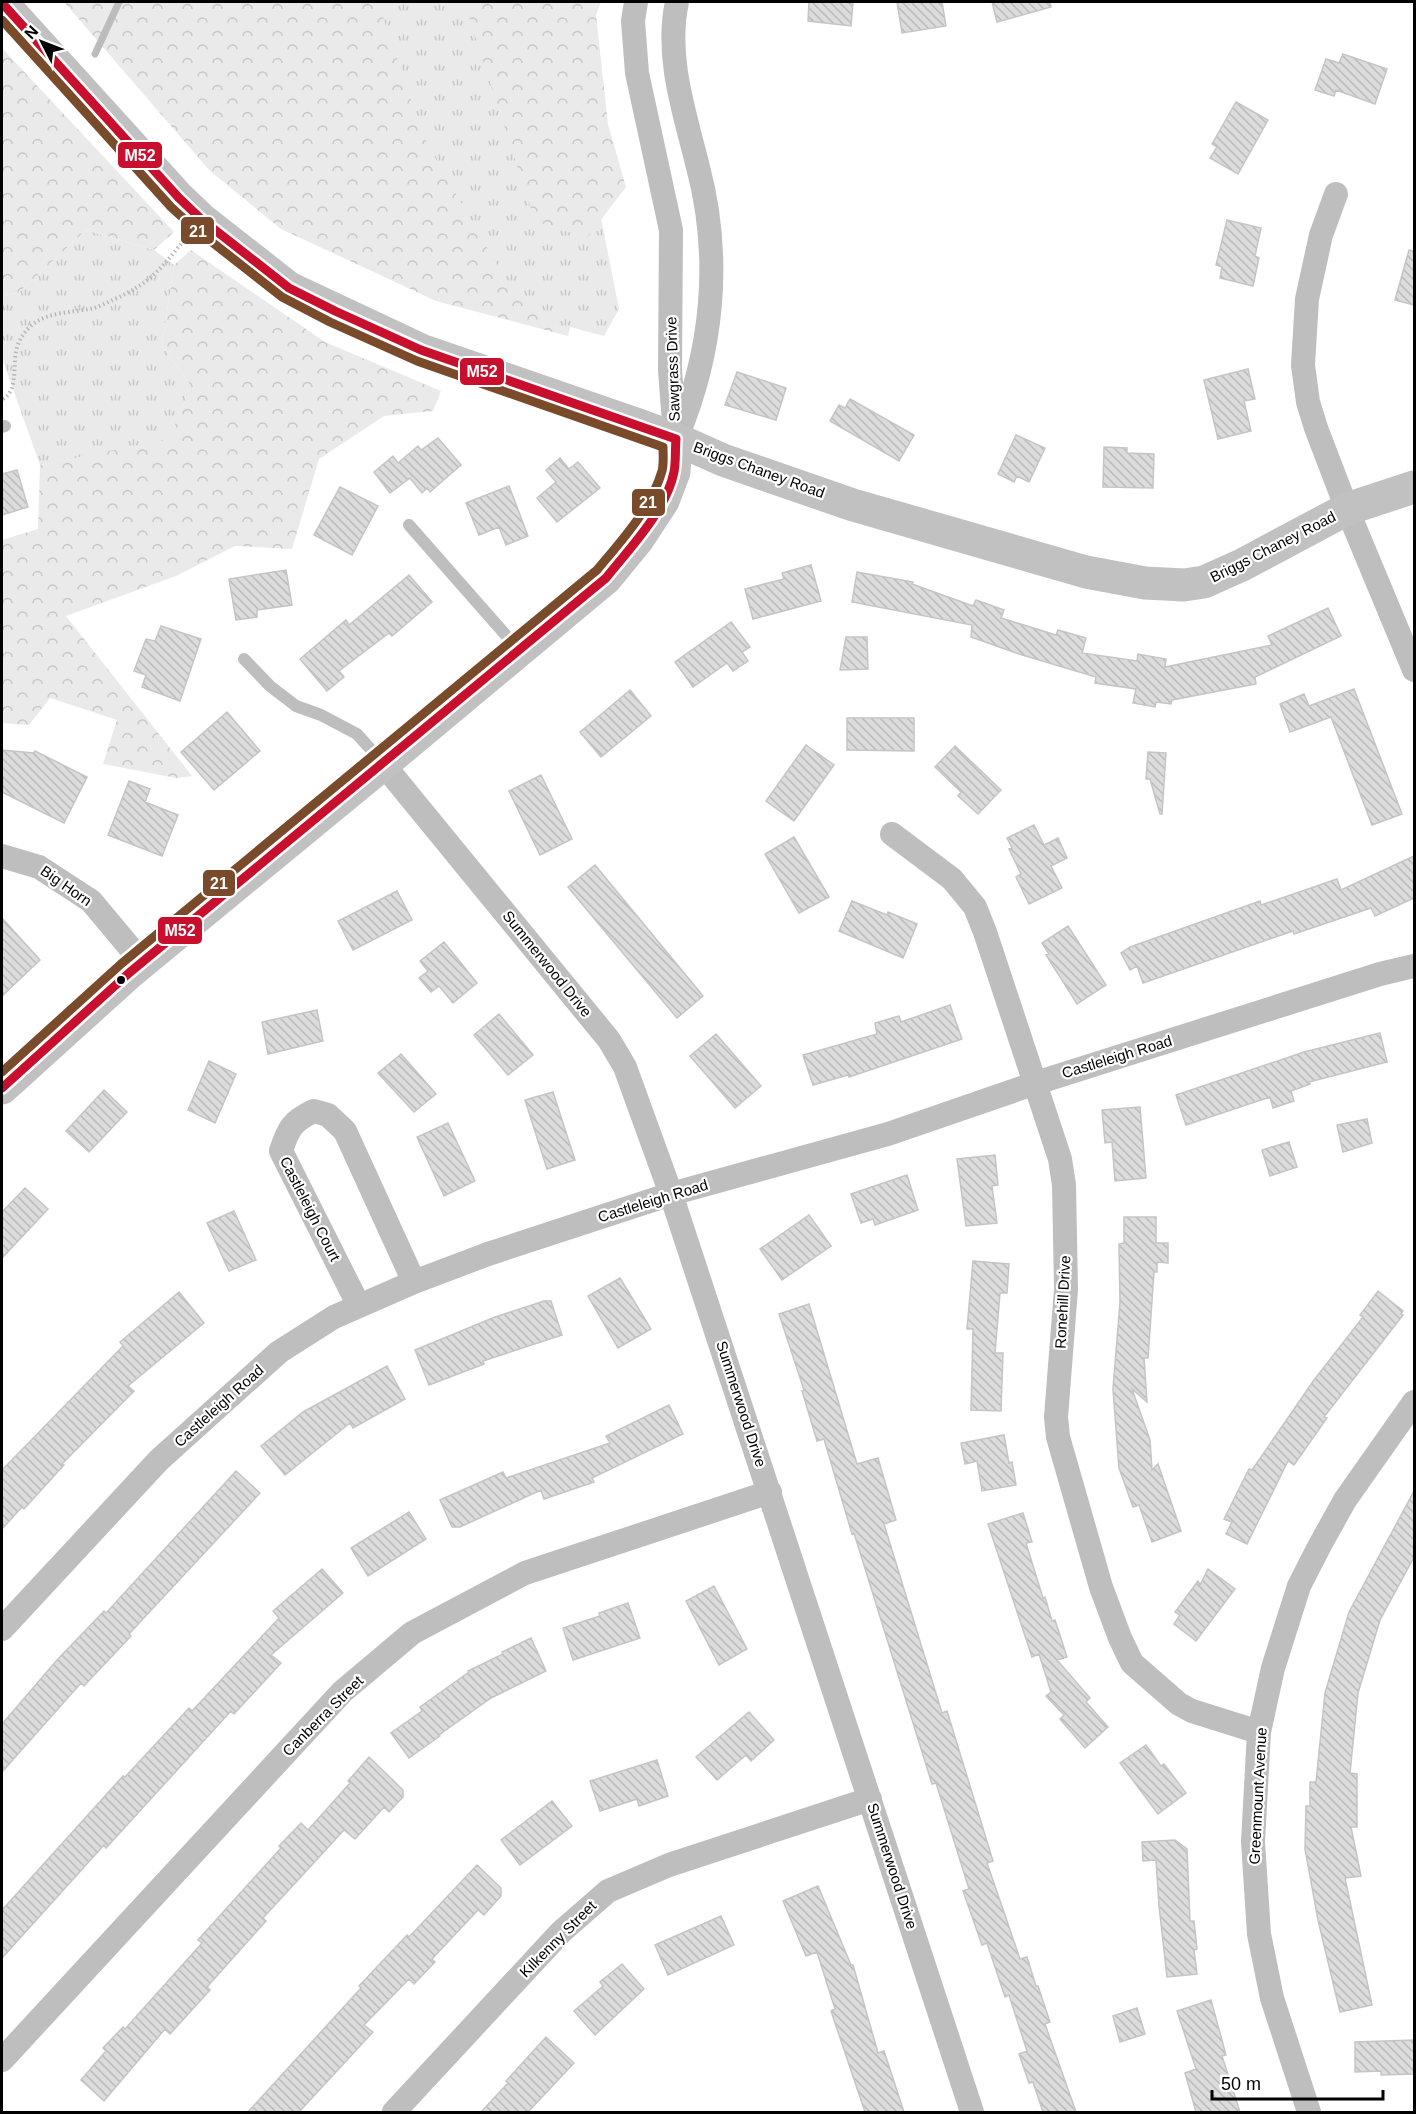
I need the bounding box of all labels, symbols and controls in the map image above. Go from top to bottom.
north arrow [12,12,72,72]
text: N [21,22,41,42]
line badge: M52 [117,141,163,169]
text: M52 [124,147,156,164]
line badge: 21 [180,216,215,245]
text: 21 [189,223,207,240]
street label: Sawgrass Drive [662,316,683,422]
line badge: M52 [459,357,505,386]
text: M52 [466,363,498,380]
street label: Briggs Chaney Road [691,438,827,501]
line badge: 21 [631,488,666,517]
text: 21 [639,494,657,511]
street label: Briggs Chaney Road [1207,508,1338,586]
street label: Big Horn [38,862,95,909]
line badge: 21 [202,869,236,897]
text: 21 [210,875,228,892]
street label: Summerwood Drive [499,907,595,1020]
line badge: M52 [157,916,203,945]
text: M52 [164,922,196,939]
unlabelled marker [115,974,127,986]
street label: Castleleigh Road [1060,1032,1174,1081]
street label: Castleleigh Court [277,1154,345,1265]
street label: Castleleigh Road [596,1176,710,1225]
street label: Ronehill Drive [1052,1255,1073,1349]
street label: Summerwood Drive [713,1339,770,1469]
street label: Castleleigh Road [171,1361,267,1450]
street label: Canberra Street [279,1671,367,1759]
street label: Greenmount Avenue [1245,1727,1270,1865]
street label: Summerwood Drive [864,1801,921,1931]
street label: Kilkenny Street [516,1896,600,1980]
scale bar [1212,2063,1383,2101]
text: 50 m [1221,2074,1261,2094]

